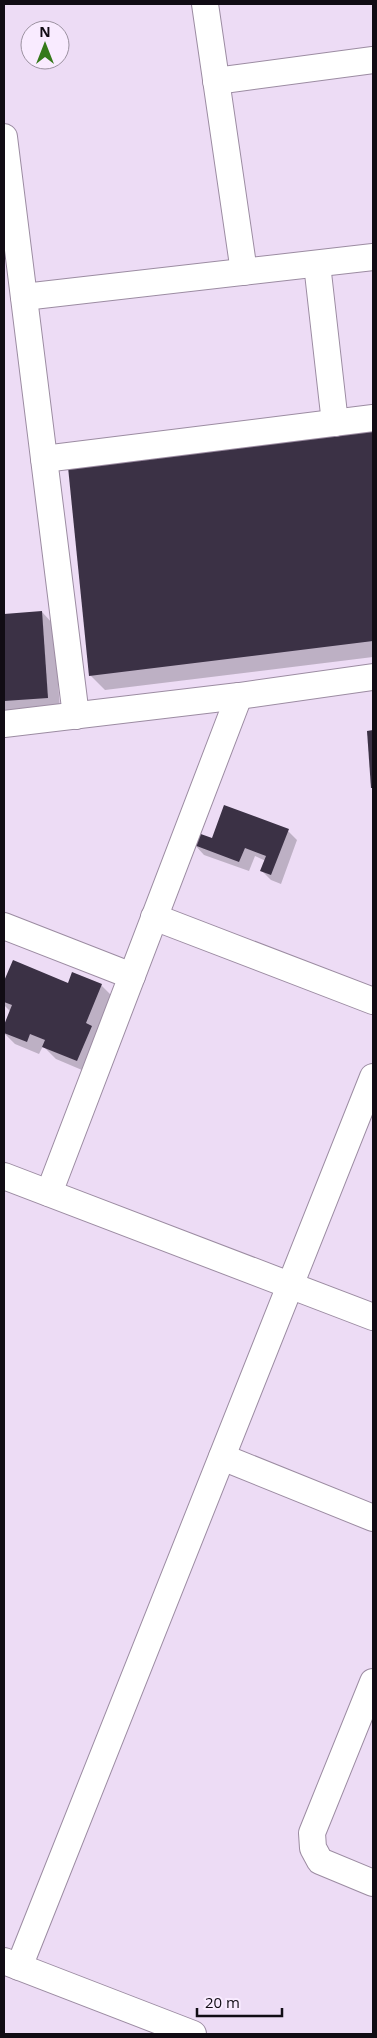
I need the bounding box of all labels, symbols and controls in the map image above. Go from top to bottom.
north arrow [20,20,70,70]
text: N [39,22,51,41]
scale bar [197,1986,282,2018]
text: 20 m [205,1992,240,2012]

